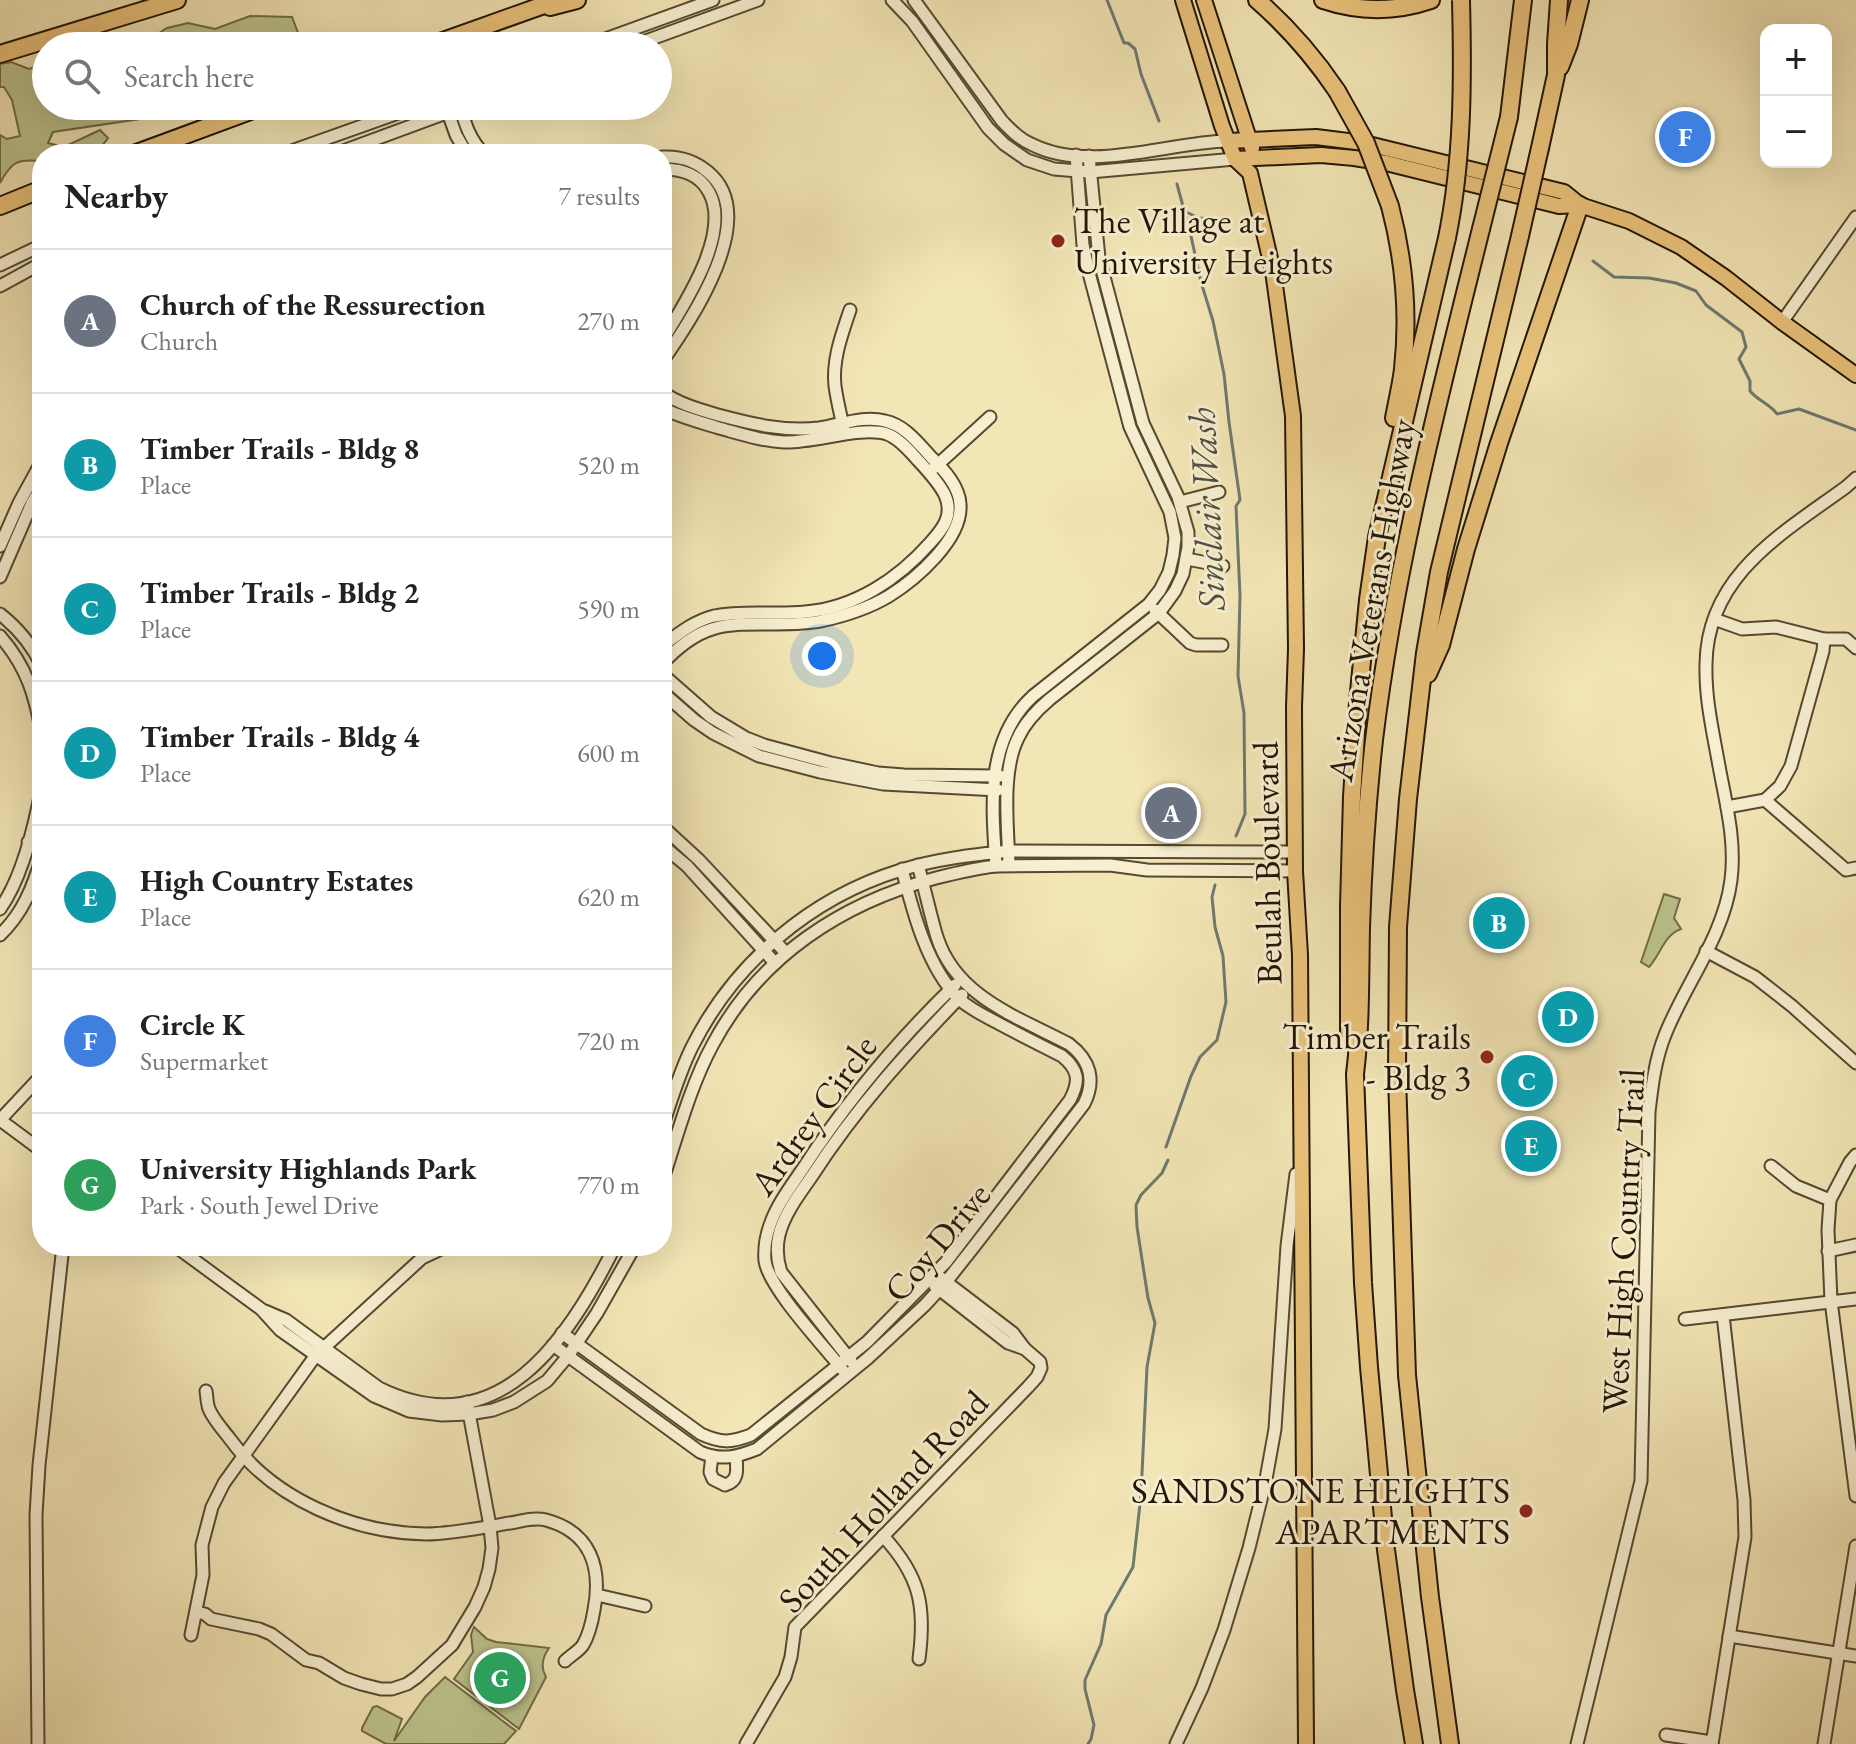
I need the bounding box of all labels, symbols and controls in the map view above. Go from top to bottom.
map controls [1760,24,1832,168]
button: + [1760,24,1832,96]
search box [32,32,672,120]
icon: search [60,54,104,98]
text: Search here [124,57,254,96]
button: − [1760,96,1832,168]
pin: F [1659,107,1711,167]
text: Nearby [64,174,168,218]
text: 7 results [559,179,640,213]
place label: The Village at University Heights [1074,197,1333,285]
marker: The Village at University Heights [1049,232,1067,250]
text: Church of the Ressurection [140,285,486,324]
text: A [81,304,99,338]
text: 270 m [577,304,640,338]
text: Church [140,324,218,358]
water label: Sinclair Wash [1176,406,1236,613]
street label: Arizona Veterans Highway [1316,415,1426,786]
text: Timber Trails - Bldg 8 [140,429,419,468]
text: B [82,448,98,482]
text: 520 m [577,448,640,482]
text: Place [140,468,191,502]
text: Timber Trails - Bldg 2 [140,573,419,612]
text: C [81,592,99,626]
text: 590 m [577,592,640,626]
text: Place [140,612,191,646]
your location [802,636,842,676]
text: Timber Trails - Bldg 4 [140,717,419,756]
text: D [80,736,100,770]
text: 600 m [577,736,640,770]
street label: Beulah Boulevard [1241,740,1293,985]
text: Place [140,756,191,790]
pin: A [1145,783,1197,843]
text: High Country Estates [140,861,413,900]
text: E [83,880,97,914]
text: 620 m [577,880,640,914]
pin: B [1473,893,1525,953]
text: Place [140,900,191,934]
pin: D [1542,987,1594,1047]
text: Circle K [140,1005,245,1044]
place label: Timber Trails - Bldg 3 [1282,1013,1471,1101]
text: F [83,1024,97,1058]
text: 720 m [577,1024,640,1058]
street label: Ardrey Circle [738,1025,887,1206]
text: Supermarket [140,1044,268,1078]
marker: Timber Trails - Bldg 3 [1478,1048,1496,1066]
pin: C [1501,1051,1553,1111]
street label: West High Country Trail [1591,1068,1655,1414]
pin: E [1505,1116,1557,1176]
text: University Highlands Park [140,1149,476,1188]
text: G [81,1168,99,1202]
text: 770 m [577,1168,640,1202]
street label: Coy Drive [873,1172,1001,1312]
text: Park · South Jewel Drive [140,1188,379,1222]
street label: South Holland Road [767,1379,999,1623]
place label: SANDSTONE HEIGHTS APARTMENTS [1131,1467,1510,1555]
marker: SANDSTONE HEIGHTS APARTMENTS [1517,1502,1535,1520]
pin: G [474,1648,526,1708]

